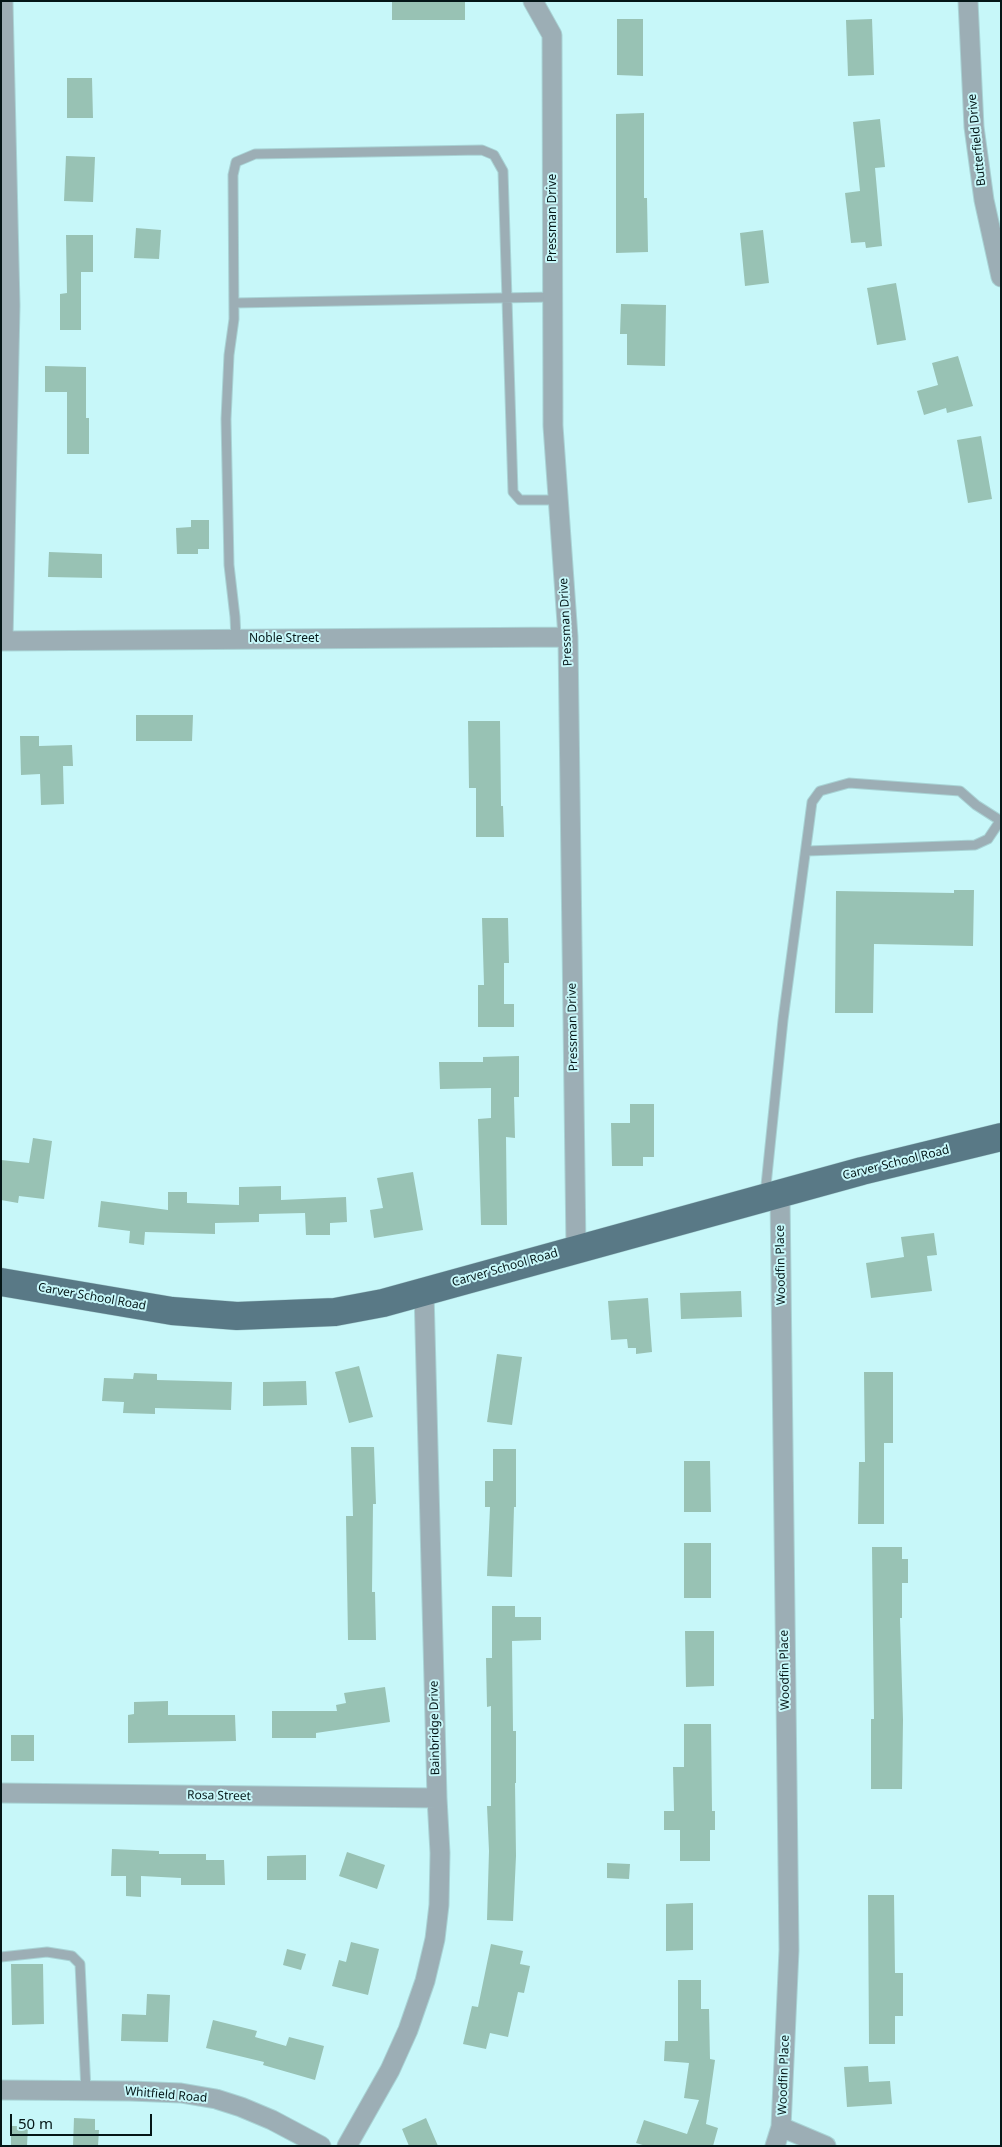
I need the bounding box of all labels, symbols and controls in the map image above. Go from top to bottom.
street label: Butterfield Drive [965,93,989,187]
street label: Pressman Drive [546,174,560,262]
street label: Pressman Drive [556,577,576,667]
street label: Noble Street [249,632,319,646]
street label: Pressman Drive [565,983,581,1071]
street label: Carver School Road [841,1143,951,1183]
street label: Woodfin Place [773,1225,789,1305]
street label: Carver School Road [450,1246,560,1290]
street label: Carver School Road [37,1280,147,1314]
street label: Woodfin Place [777,1630,793,1710]
street label: Bainbridge Drive [427,1680,443,1776]
street label: Rosa Street [187,1788,251,1804]
street label: Woodfin Place [775,2035,793,2115]
street label: Whitfield Road [124,2084,208,2106]
scale bar [12,2104,155,2136]
text: 50 m [18,2113,53,2133]

